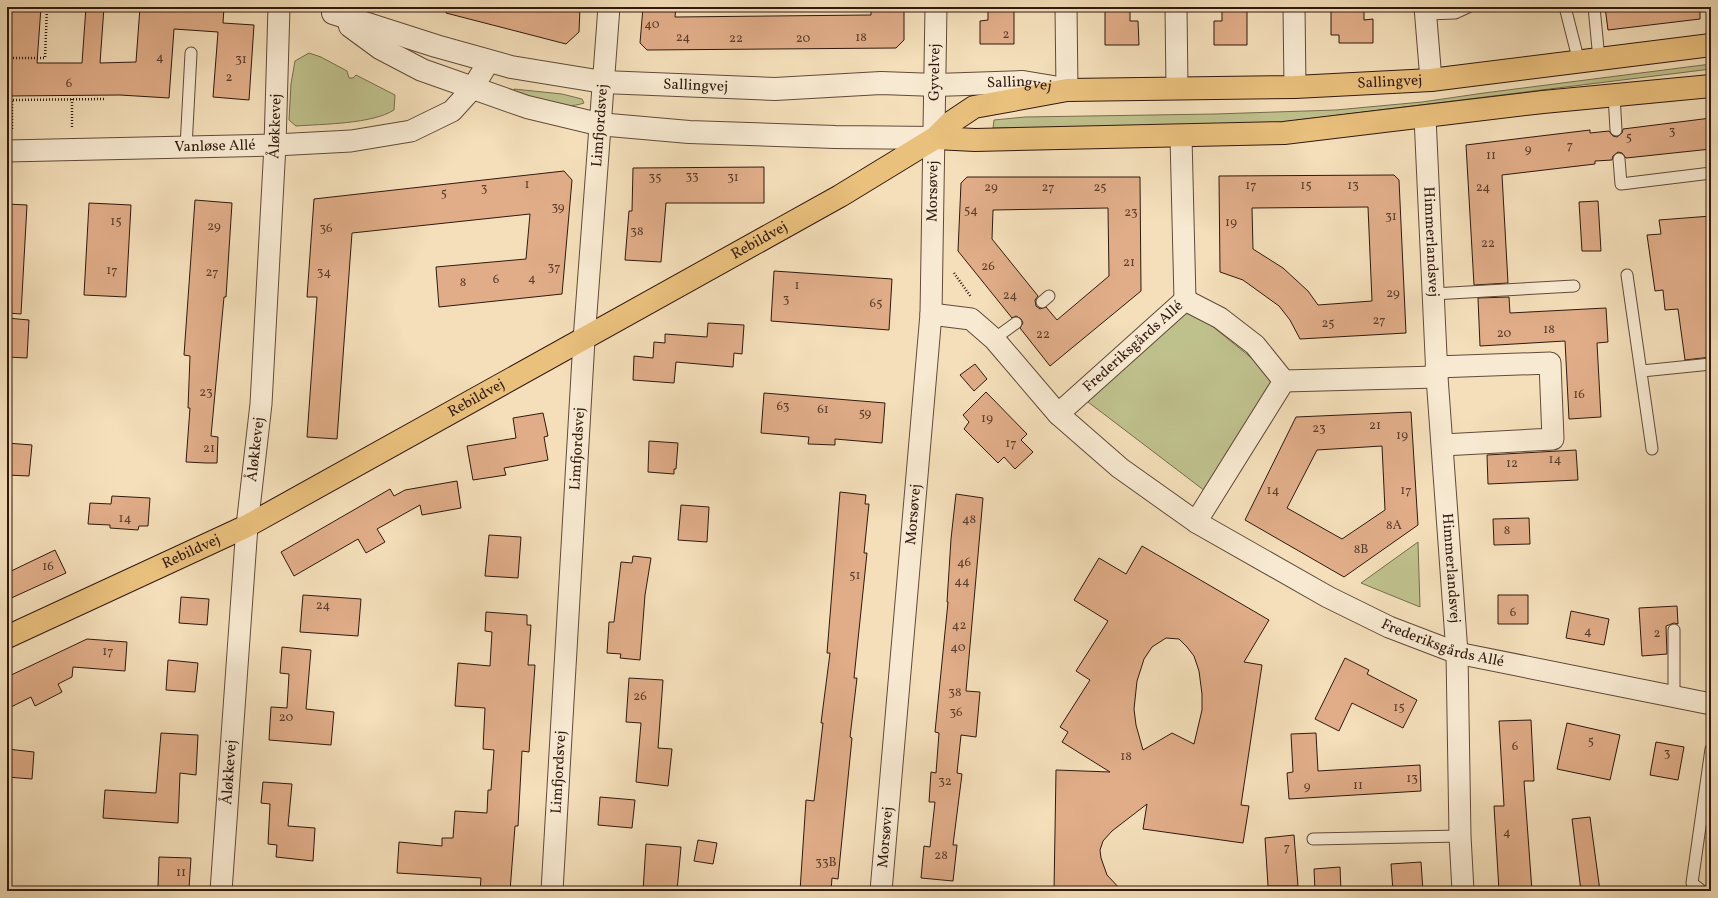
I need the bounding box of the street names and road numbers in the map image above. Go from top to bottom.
street label: Gyvelvej [924,43,946,101]
street label: Sallingvej [1357,70,1423,94]
street label: Sallingvej [986,71,1053,97]
street label: Sallingvej [663,74,729,98]
street label: Limfjordsvej [587,83,614,168]
street label: Åløkkevej [264,93,287,159]
street label: Vanløse Allé [174,135,256,158]
street label: Morsøvej [922,160,944,222]
street label: Himmerlandsvej [1418,186,1444,298]
street label: Rebildvej [727,217,792,265]
street label: Frederiksgårds Allé [1078,296,1188,397]
street label: Rebildvej [444,374,509,423]
street label: Limfjordsvej [565,407,591,491]
street label: Åløkkevej [242,416,270,483]
street label: Morsøvej [901,483,927,546]
street label: Himmerlandsvej [1436,512,1465,624]
street label: Rebildvej [159,529,224,574]
street label: Frederiksgårds Allé [1377,614,1506,673]
street label: Limfjordsvej [546,730,572,814]
street label: Åløkkevej [217,739,242,806]
street label: Morsøvej [873,806,899,869]

